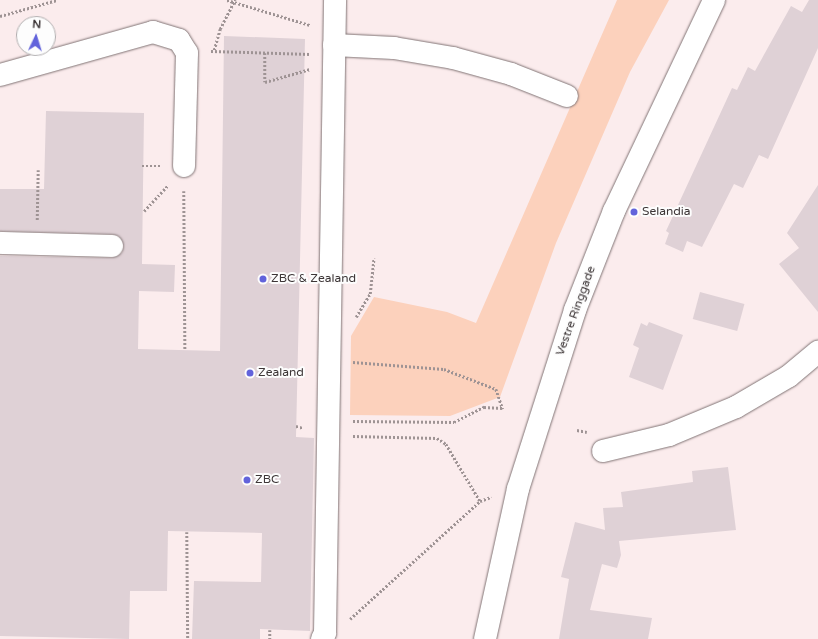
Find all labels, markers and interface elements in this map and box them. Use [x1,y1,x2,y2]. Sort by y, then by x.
north arrow [16,16,56,56]
text: N [32,18,42,31]
place label: Selandia [642,205,691,219]
marker: Selandia [629,207,639,217]
street label: Vestre Ringgade [553,264,599,358]
place label: ZBC & Zealand [271,272,356,286]
marker: ZBC & Zealand [258,274,268,284]
place label: Zealand [258,366,304,380]
marker: Zealand [245,368,255,378]
place label: ZBC [255,473,279,487]
marker: ZBC [242,475,252,485]

